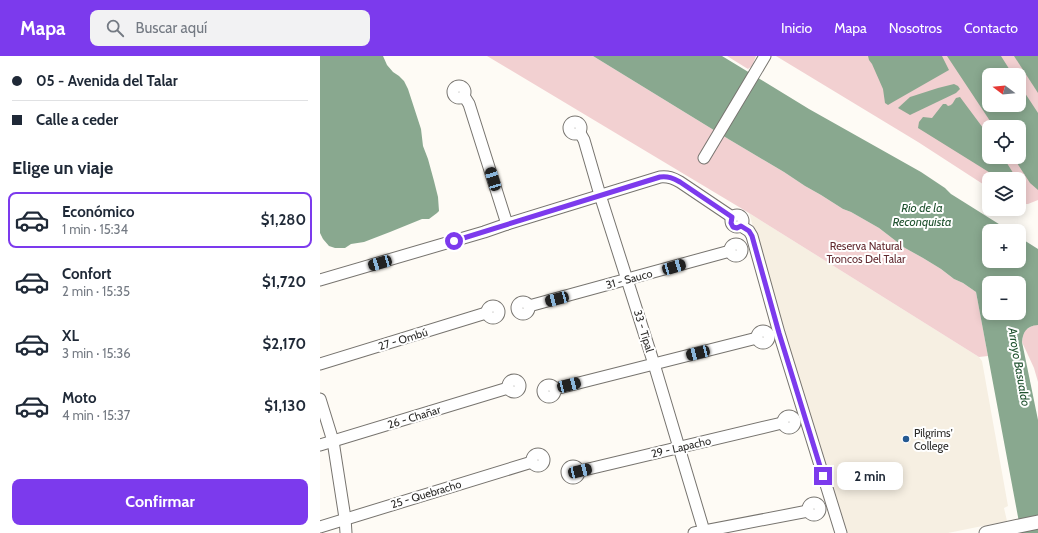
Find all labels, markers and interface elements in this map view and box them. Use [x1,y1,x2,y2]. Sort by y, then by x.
search box [90,10,370,46]
text: Mapa [20,17,66,40]
icon: search [104,17,126,39]
text: Buscar aquí [136,19,207,37]
text: Inicio [781,19,812,37]
text: Mapa [834,19,867,37]
text: Nosotros [889,19,942,37]
text: Contacto [964,19,1018,37]
north arrow [982,68,1026,112]
map controls [982,68,1026,320]
text: 05 - Avenida del Talar [36,72,178,90]
text: Calle a ceder [36,111,118,129]
button: locate [982,120,1026,164]
text: Elige un viaje [12,157,113,179]
car [484,166,502,192]
button: layers [982,172,1026,216]
water label: Río de la Reconquista [893,200,951,229]
icon: car [14,202,50,238]
text: Económico [62,203,134,221]
text: $1,280 [261,211,306,229]
text: 1 min · 15:34 [62,221,128,237]
button: + [982,224,1026,268]
route start [445,232,463,250]
park label: Reserva Natural Troncos Del Talar [827,239,906,266]
car [367,254,393,272]
car [661,258,687,276]
icon: car [14,264,50,300]
text: Confort [62,265,111,283]
street label: 31 - Sauco [604,266,654,292]
text: $1,720 [262,273,306,291]
button: − [982,276,1026,320]
text: 2 min · 15:35 [62,283,130,299]
car [544,290,570,308]
street label: 33 - Tipal [631,308,657,354]
street label: 27 - Ombú [377,325,430,353]
water label: Arroyo Basualdo [1005,325,1034,407]
icon: car [14,326,50,362]
text: XL [62,327,79,345]
text: $2,170 [263,335,306,353]
car [685,344,711,362]
text: 3 min · 15:36 [62,345,131,361]
car [556,376,582,394]
icon: car [14,388,50,424]
text: Moto [62,389,96,407]
text: $1,130 [264,397,306,415]
street label: 26 - Chañar [386,402,443,432]
text: 4 min · 15:37 [62,407,130,423]
place label: Pilgrims' College [914,426,953,453]
street label: 29 - Lapacho [650,433,712,461]
marker: Pilgrims' College [901,434,911,444]
car [567,462,593,480]
callout: 2 min [837,462,903,490]
route end [814,467,832,485]
text: 2 min [854,468,886,484]
street label: 25 - Quebracho [389,477,463,511]
button: Confirmar [12,479,308,525]

